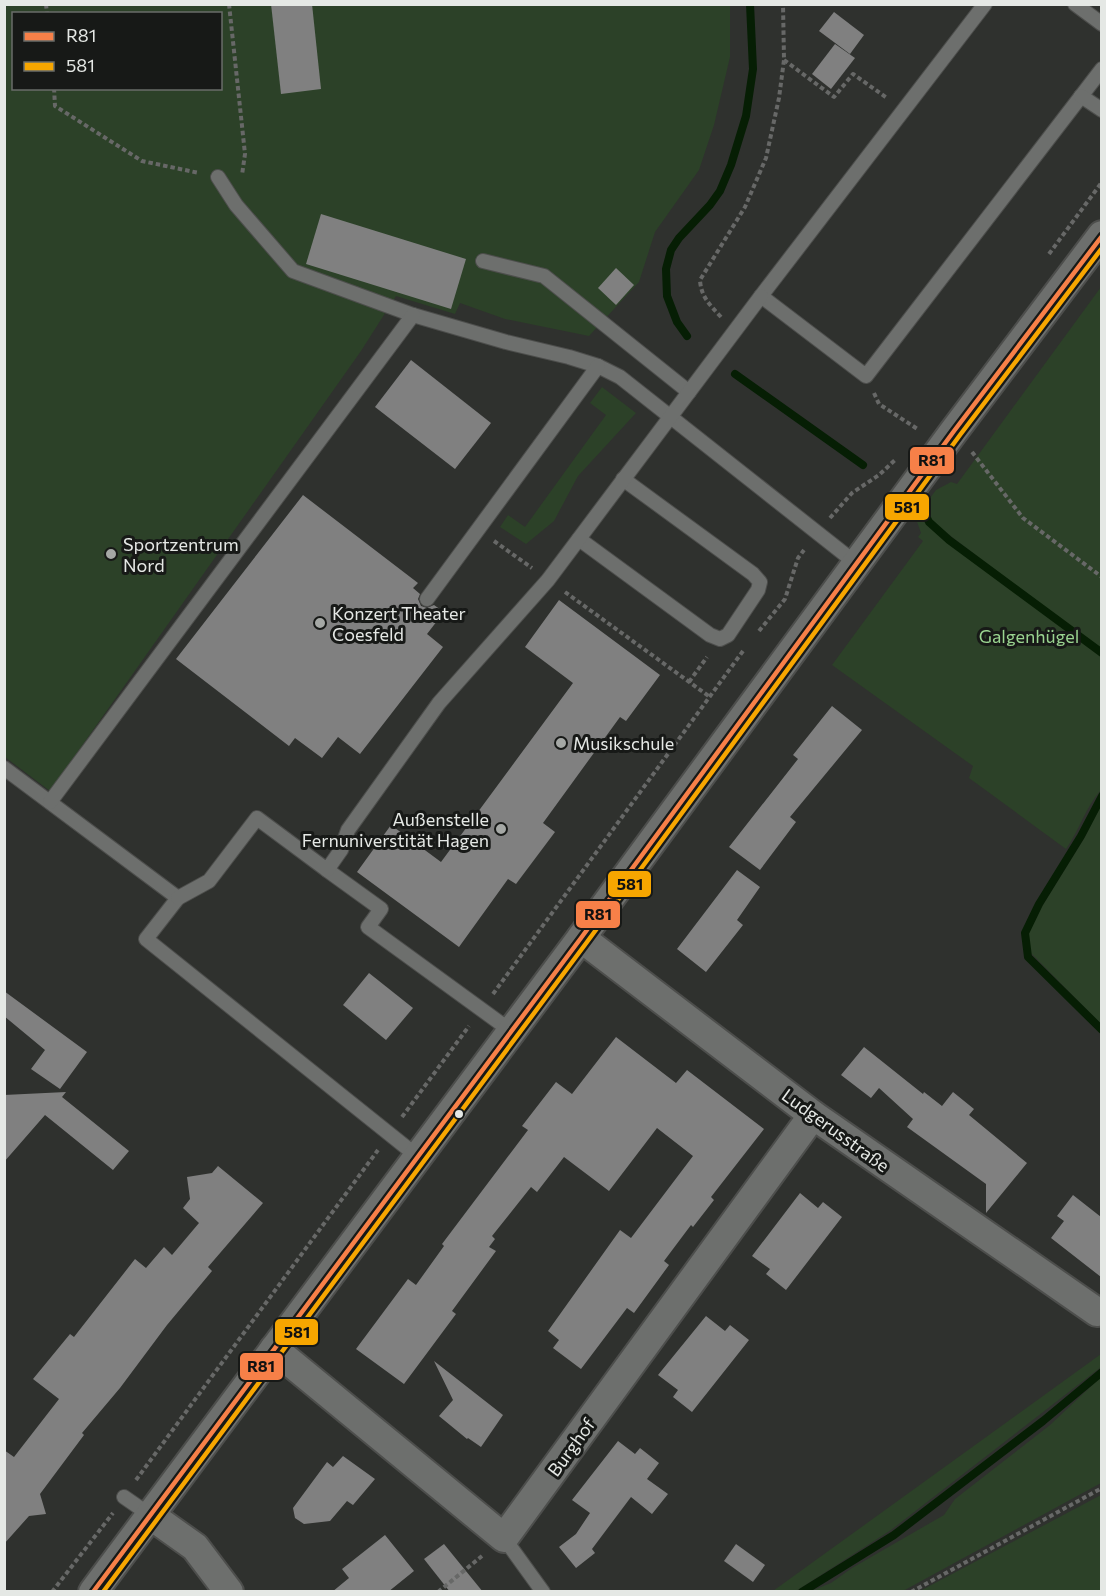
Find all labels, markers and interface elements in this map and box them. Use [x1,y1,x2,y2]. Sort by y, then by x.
legend [12,12,222,90]
text: R81 [66,24,96,46]
text: 581 [66,54,95,76]
line badge: R81 [909,446,955,475]
text: R81 [918,450,946,469]
line badge: 581 [884,493,930,521]
text: 581 [894,497,920,516]
place label: Sportzentrum Nord [123,533,239,576]
marker: Sportzentrum Nord [104,547,118,561]
place label: Konzert Theater Coesfeld [332,602,466,645]
marker: Konzert Theater Coesfeld [313,616,327,630]
park label: Galgenhügel [979,625,1079,647]
place label: Musikschule [573,732,674,754]
marker: Musikschule [554,736,568,750]
place label: Außenstelle Fernuniverstität Hagen [302,808,489,851]
marker: Außenstelle Fernuniverstität Hagen [494,822,508,836]
line badge: 581 [607,870,652,898]
text: 581 [617,874,643,893]
line badge: R81 [575,900,621,929]
text: R81 [584,904,612,923]
street label: Ludgerusstraße [778,1084,894,1176]
unlabelled marker [453,1108,465,1120]
line badge: 581 [274,1318,319,1346]
text: 581 [284,1322,310,1341]
line badge: R81 [239,1352,284,1381]
text: R81 [247,1356,275,1375]
street label: Burghof [543,1413,600,1480]

